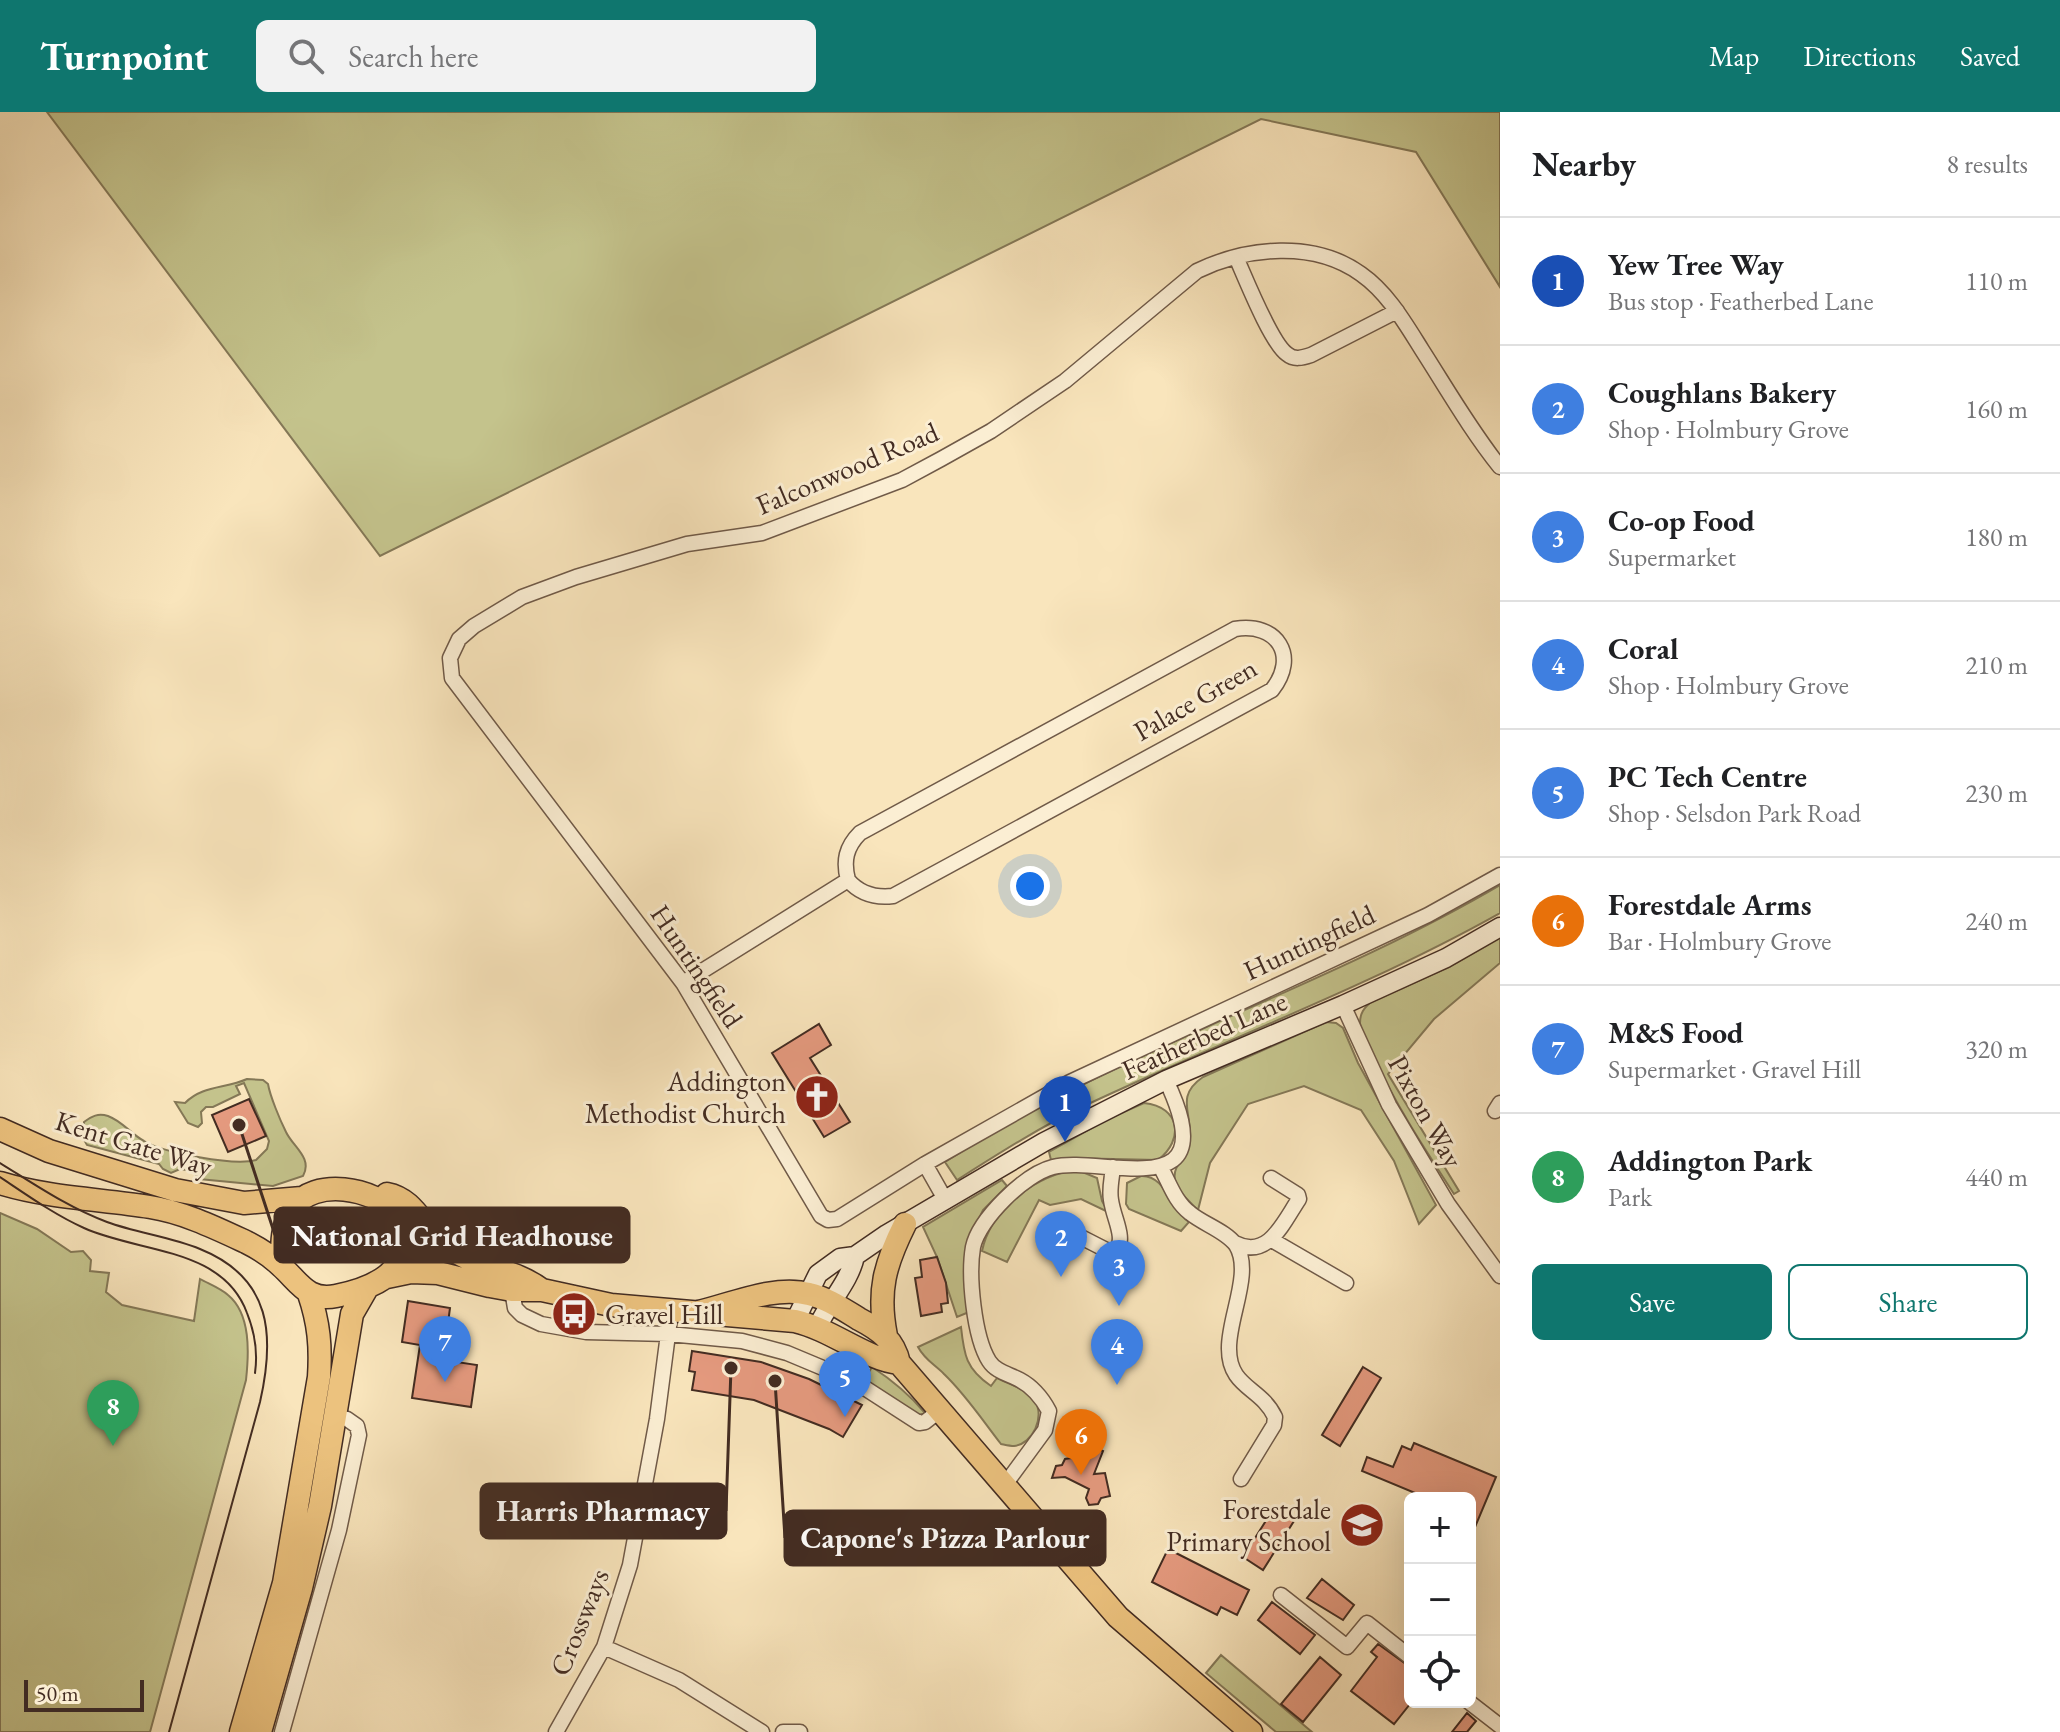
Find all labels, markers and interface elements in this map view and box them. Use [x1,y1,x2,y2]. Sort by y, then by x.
search box [256,20,816,92]
text: Turnpoint [40,32,208,81]
icon: search [284,34,328,78]
text: Search here [348,37,479,76]
text: Map [1709,38,1759,74]
text: Directions [1803,38,1916,74]
text: Saved [1960,38,2020,74]
text: Nearby [1532,142,1636,186]
text: 8 results [1947,147,2028,181]
text: Yew Tree Way [1608,245,1784,284]
text: 1 [1551,264,1565,298]
text: 110 m [1965,264,2028,298]
text: Bus stop · Featherbed Lane [1608,284,1874,318]
text: Coughlans Bakery [1608,373,1836,412]
text: 2 [1551,392,1565,426]
text: 160 m [1965,392,2028,426]
text: Shop · Holmbury Grove [1608,412,1849,446]
street label: Falconwood Road [750,413,944,523]
text: Co-op Food [1608,501,1755,540]
text: 3 [1551,520,1565,554]
text: 180 m [1965,520,2028,554]
text: Supermarket [1608,540,1736,574]
text: Coral [1608,629,1678,668]
text: 4 [1551,648,1565,682]
text: 210 m [1965,648,2028,682]
street label: Palace Green [1127,649,1263,749]
text: Shop · Holmbury Grove [1608,668,1849,702]
text: PC Tech Centre [1608,757,1807,796]
text: 5 [1551,776,1565,810]
text: 230 m [1965,776,2028,810]
text: Shop · Selsdon Park Road [1608,796,1861,830]
your location [1010,866,1050,906]
text: Forestdale Arms [1608,885,1812,924]
street label: Huntingfield [1237,896,1381,988]
street label: Huntingfield [643,897,752,1035]
text: 6 [1551,904,1565,938]
text: 240 m [1965,904,2028,938]
text: Bar · Holmbury Grove [1608,924,1831,958]
street label: Featherbed Lane [1116,983,1292,1087]
text: M&S Food [1608,1013,1744,1052]
text: 7 [1551,1032,1565,1066]
text: 320 m [1965,1032,2028,1066]
street label: Pixton Way [1380,1048,1472,1174]
text: Supermarket · Gravel Hill [1608,1052,1861,1086]
place label: Addington Methodist Church [585,1063,786,1131]
church icon: Addington Methodist Church [793,1073,841,1121]
pin: 1 [1039,1076,1091,1142]
street label: Kent Gate Way [51,1102,217,1184]
text: Addington Park [1608,1141,1812,1180]
text: 8 [1551,1160,1565,1194]
text: 440 m [1965,1160,2028,1194]
text: Park [1608,1180,1652,1214]
callout: National Grid Headhouse [275,1208,629,1262]
pin: 2 [1035,1211,1087,1277]
text: National Grid Headhouse [291,1216,613,1255]
pin: 3 [1093,1240,1145,1306]
button: Save [1532,1264,1772,1340]
button: Share [1788,1264,2028,1340]
bus stop icon: Gravel Hill [550,1290,598,1338]
place label: Gravel Hill [605,1296,723,1332]
pin: 7 [419,1316,471,1382]
pin: 4 [1091,1319,1143,1385]
pin: 5 [819,1351,871,1417]
pin: 8 [87,1380,139,1446]
pin: 6 [1055,1409,1107,1475]
callout: Harris Pharmacy [481,1484,726,1538]
text: Harris Pharmacy [496,1491,710,1530]
place label: Forestdale Primary School [1166,1491,1331,1559]
map controls [1404,1492,1476,1708]
button: + [1404,1492,1476,1564]
school or university icon: Forestdale Primary School [1338,1501,1386,1549]
callout: Capone's Pizza Parlour [785,1511,1105,1565]
text: Capone's Pizza Parlour [801,1518,1090,1557]
street label: Crossways [541,1563,617,1681]
button: − [1404,1564,1476,1636]
button: locate [1404,1636,1476,1708]
scale bar [24,1676,144,1712]
text: 50 m [36,1679,79,1708]

